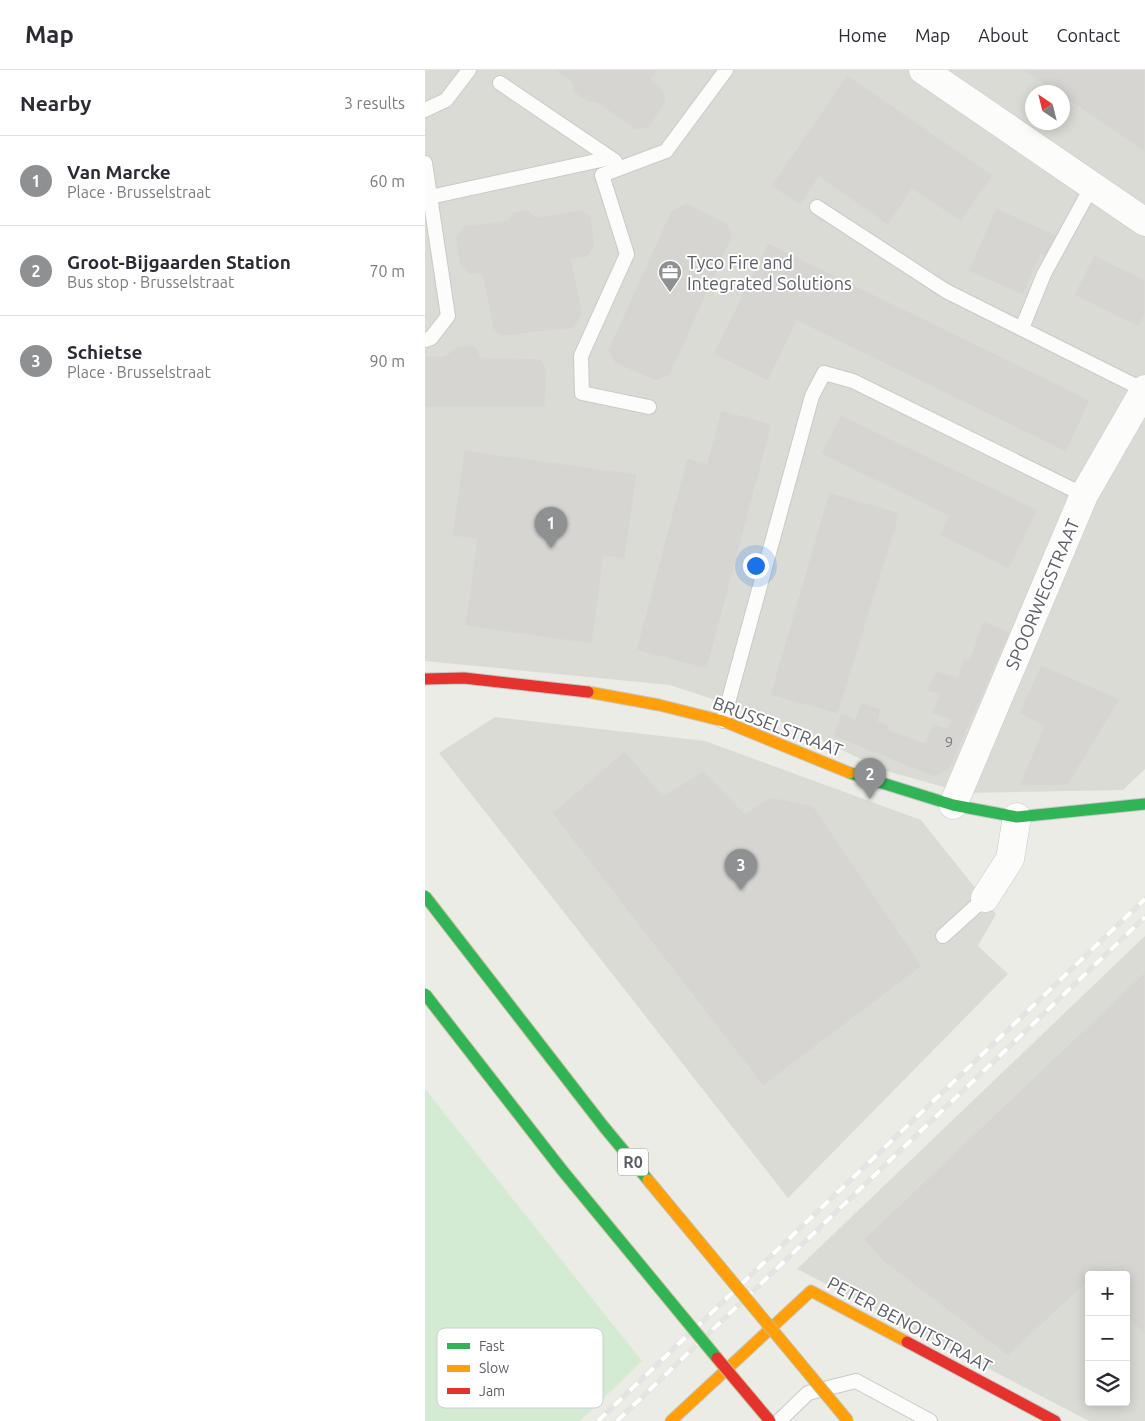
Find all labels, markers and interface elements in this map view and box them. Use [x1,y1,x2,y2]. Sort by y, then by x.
text: Map [25,21,74,48]
text: Home [838,25,887,45]
text: Map [915,25,950,45]
text: About [978,25,1028,45]
text: Contact [1056,25,1120,45]
north arrow [1025,85,1070,130]
text: Nearby [20,91,91,115]
text: 3 results [344,94,405,112]
text: Van Marcke [67,161,171,183]
text: 1 [31,172,41,190]
text: 60 m [369,172,405,190]
text: Place · Brusselstraat [67,183,211,201]
text: Groot-Bijgaarden Station [67,251,291,273]
place label: Tyco Fire and Integrated Solutions [687,252,852,293]
office icon: Tyco Fire and Integrated Solutions [657,259,683,293]
text: 2 [31,262,41,280]
text: 70 m [369,262,405,280]
text: Bus stop · Brusselstraat [67,273,234,291]
text: Schietse [67,341,143,363]
text: 3 [31,352,41,370]
text: 90 m [369,352,405,370]
text: Place · Brusselstraat [67,363,211,381]
pin: 1 [535,507,567,548]
street label: SPOORWEGSTRAAT [1001,516,1083,672]
your location [743,553,769,579]
street label: BRUSSELSTRAAT [710,692,846,760]
house number: 9 [945,733,953,750]
pin: 2 [854,758,886,799]
pin: 3 [725,849,757,890]
road number: R0 [618,1148,648,1176]
map controls [1085,1271,1130,1406]
button: + [1085,1271,1130,1316]
street label: PETER BENOITSTRAAT [824,1272,996,1376]
button: − [1085,1316,1130,1361]
legend [437,1328,603,1408]
text: Fast [479,1338,505,1354]
text: Slow [479,1360,509,1376]
button: layers [1085,1361,1130,1406]
text: Jam [479,1383,505,1399]

